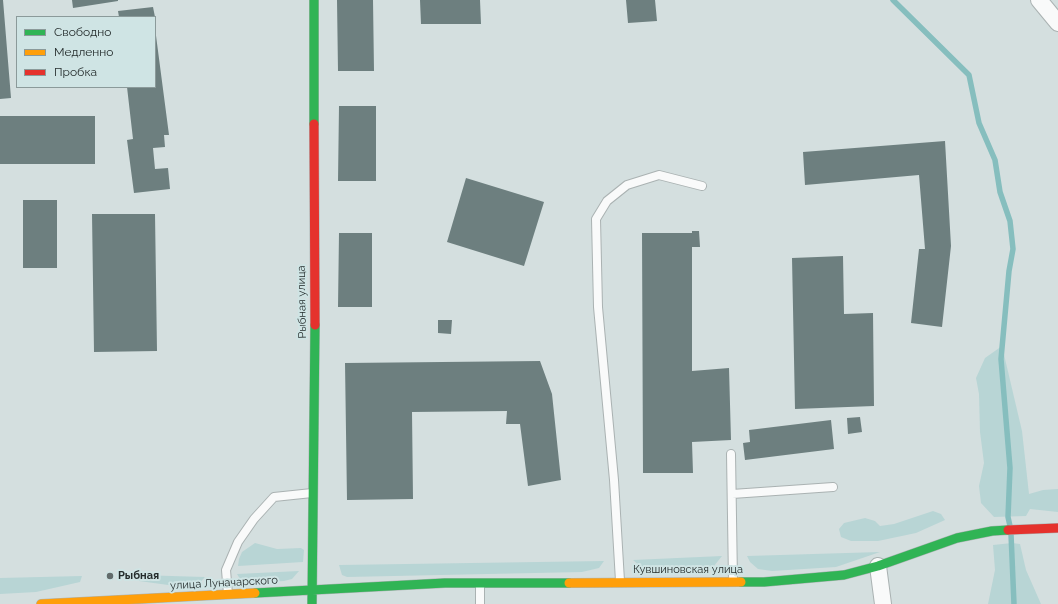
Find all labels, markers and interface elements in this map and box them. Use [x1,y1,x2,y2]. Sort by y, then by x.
legend [16,16,156,88]
text: Свободно [54,25,111,39]
text: Медленно [54,45,113,59]
text: Пробка [54,65,97,79]
street label: Рыбная улица [295,265,309,339]
street label: Кувшиновская улица [633,563,743,577]
place label: Рыбная [118,569,159,583]
marker: Рыбная [105,571,115,581]
street label: улица Луначарского [170,574,278,592]

